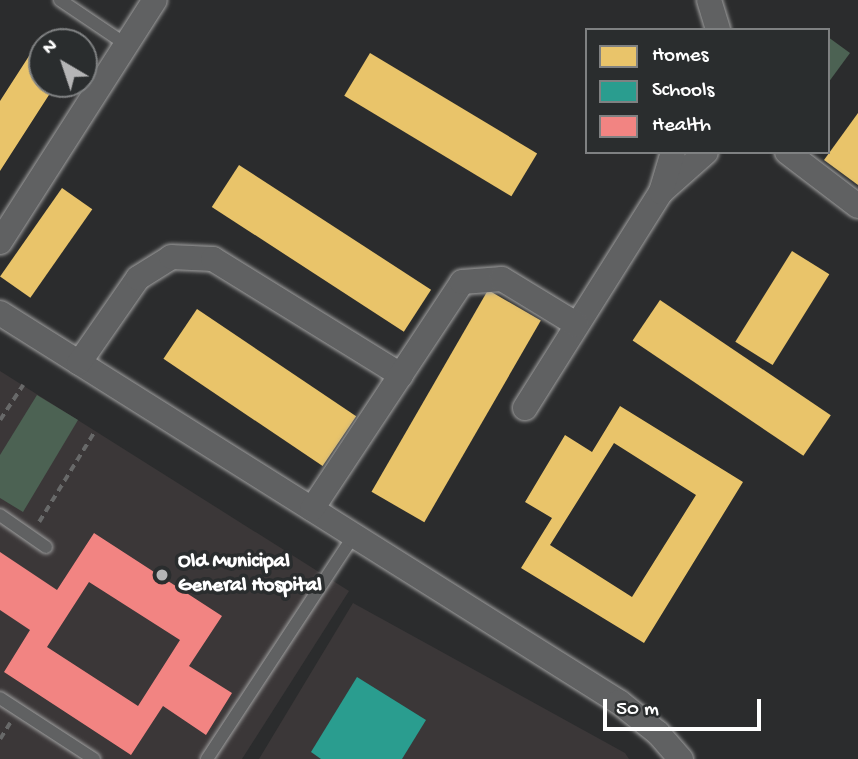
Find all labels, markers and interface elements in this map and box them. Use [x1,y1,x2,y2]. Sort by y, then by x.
north arrow [28,28,98,98]
legend [585,28,830,154]
text: N [39,35,63,61]
text: Homes [652,44,708,69]
text: Schools [652,79,714,104]
text: Health [652,114,711,139]
place label: Old Municipal General Hospital [178,550,322,600]
marker: Old Municipal General Hospital [152,565,172,585]
scale bar [606,686,764,730]
text: 50 m [616,698,659,723]

